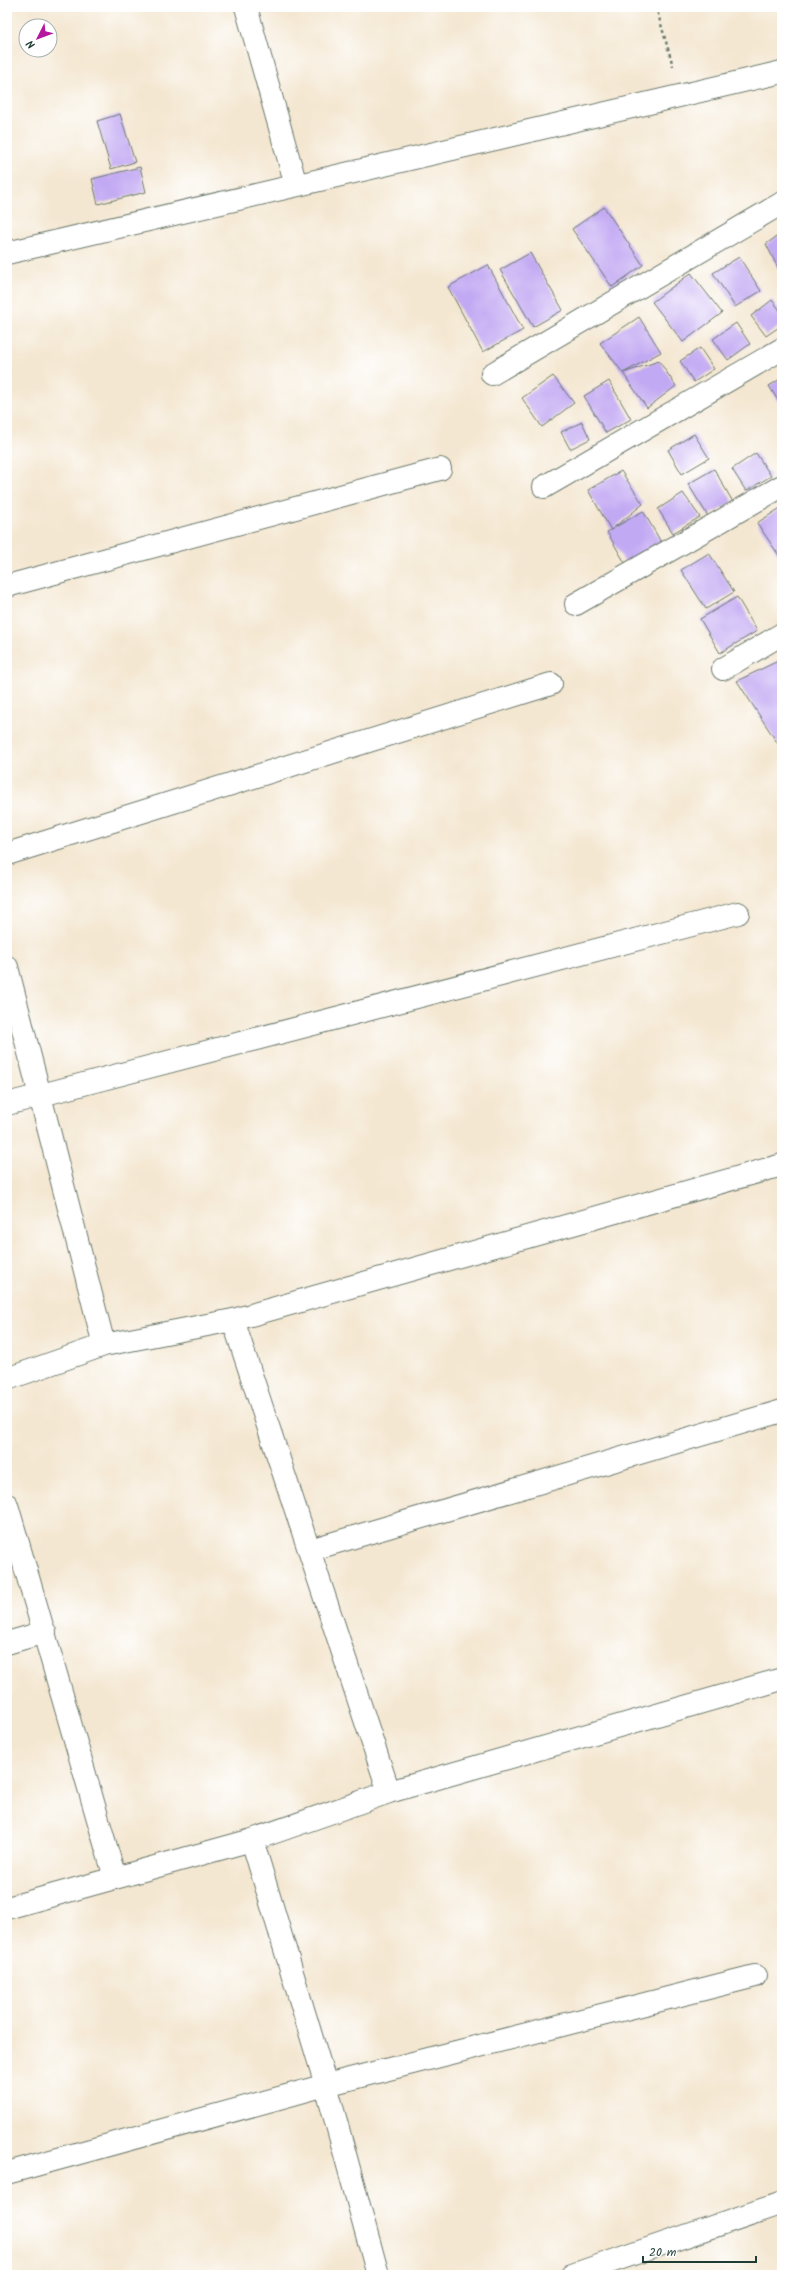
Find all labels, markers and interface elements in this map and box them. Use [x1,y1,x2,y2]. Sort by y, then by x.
north arrow [18,18,58,58]
text: N [22,35,40,53]
scale bar [643,2238,756,2264]
text: 20 m [649,2243,677,2262]

